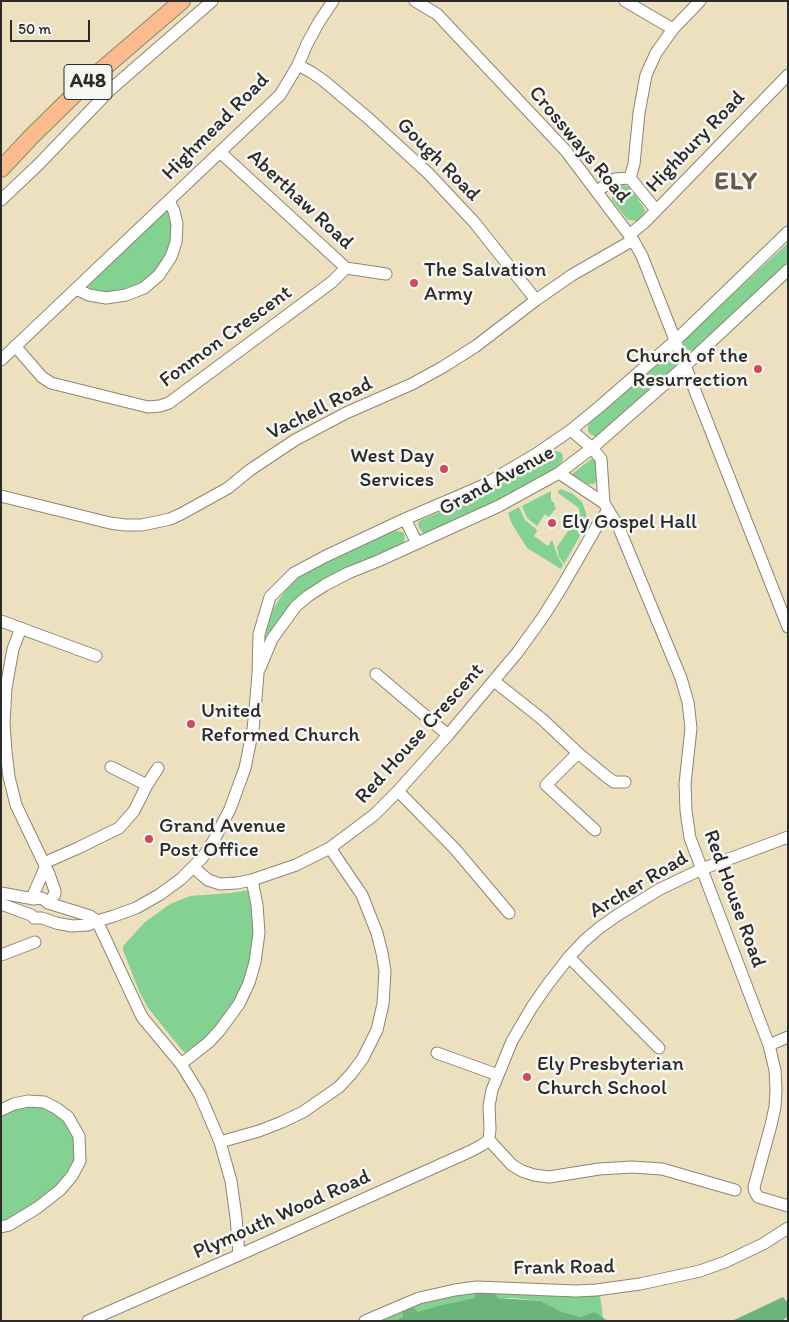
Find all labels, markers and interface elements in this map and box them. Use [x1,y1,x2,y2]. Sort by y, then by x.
scale bar [12,10,92,42]
text: 50 m [18,20,51,38]
road number: A48 [64,64,112,100]
street label: Highmead Road [157,68,275,186]
street label: Crossways Road [523,81,635,209]
street label: Highbury Road [641,86,751,198]
street label: Gough Road [391,113,485,207]
street label: Aberthaw Road [242,144,358,256]
district label: ELY [713,166,759,198]
place label: The Salvation Army [424,258,546,308]
marker: The Salvation Army [408,277,420,289]
street label: Fonmon Crescent [155,281,297,393]
place label: Church of the Resurrection [626,344,748,394]
marker: Church of the Resurrection [752,363,764,375]
street label: Vachell Road [263,372,377,446]
street label: Grand Avenue [435,440,559,522]
place label: West Day Services [350,444,434,494]
marker: West Day Services [438,463,450,475]
place label: Ely Gospel Hall [562,510,697,536]
marker: Ely Gospel Hall [546,517,558,529]
street label: Red House Crescent [350,659,490,809]
place label: United Reformed Church [201,699,360,749]
marker: United Reformed Church [185,718,197,730]
place label: Grand Avenue Post Office [159,814,286,864]
street label: Red House Road [697,827,771,971]
marker: Grand Avenue Post Office [143,833,155,845]
street label: Archer Road [585,846,693,924]
place label: Ely Presbyterian Church School [537,1052,684,1102]
marker: Ely Presbyterian Church School [521,1071,533,1083]
street label: Plymouth Wood Road [190,1165,374,1265]
street label: Frank Road [513,1255,615,1281]

